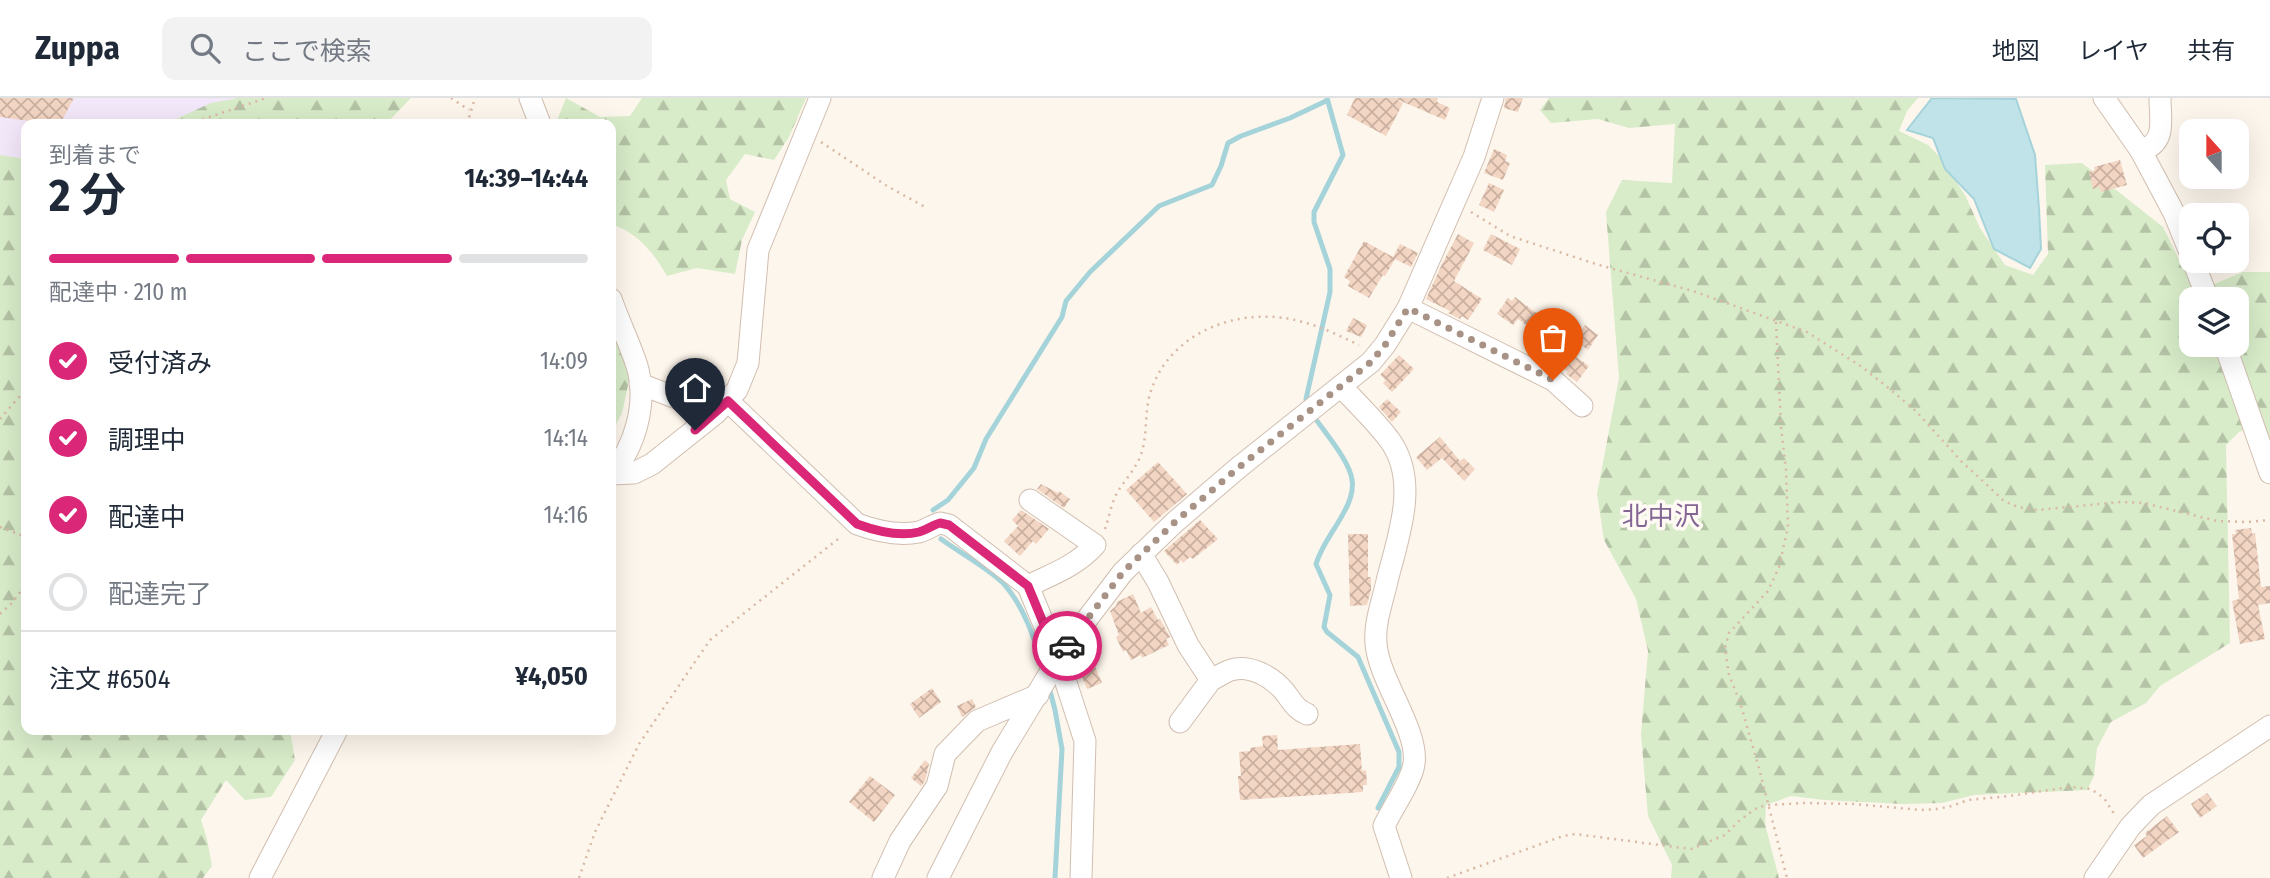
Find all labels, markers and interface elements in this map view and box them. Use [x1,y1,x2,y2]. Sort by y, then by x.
search box [162,17,652,80]
text: Zuppa [35,28,120,68]
icon: search [186,29,224,67]
text: ここで検索 [242,36,372,67]
text: 地図 [1992,37,2040,65]
text: レイヤ [2078,37,2149,65]
text: 共有 [2187,37,2235,65]
north arrow [2179,119,2249,189]
map controls [2179,119,2249,357]
text: 到着まで [49,141,141,169]
text: 14:39–14:44 [464,163,588,194]
text: 2 分 [49,168,126,223]
button: locate [2179,203,2249,273]
text: 配達中 · 210 m [49,278,187,306]
button: layers [2179,287,2249,357]
pin [1523,308,1583,380]
icon: bag [1534,319,1572,357]
icon: check [49,342,87,380]
text: 14:09 [540,347,588,375]
text: 受付済み [108,348,212,379]
pin [665,358,725,430]
icon: home [676,369,714,407]
icon: check [49,419,87,457]
text: 14:14 [544,424,588,452]
text: 調理中 [108,425,186,456]
icon: check [49,496,87,534]
text: 14:16 [544,501,588,529]
district label: 北中沢 [1622,501,1700,532]
text: 配達中 [108,502,186,533]
text: 配達完了 [108,579,212,610]
courier [1032,611,1102,681]
icon: car [1048,627,1086,665]
text: ¥4,050 [515,661,588,692]
text: 注文 #6504 [49,664,170,695]

